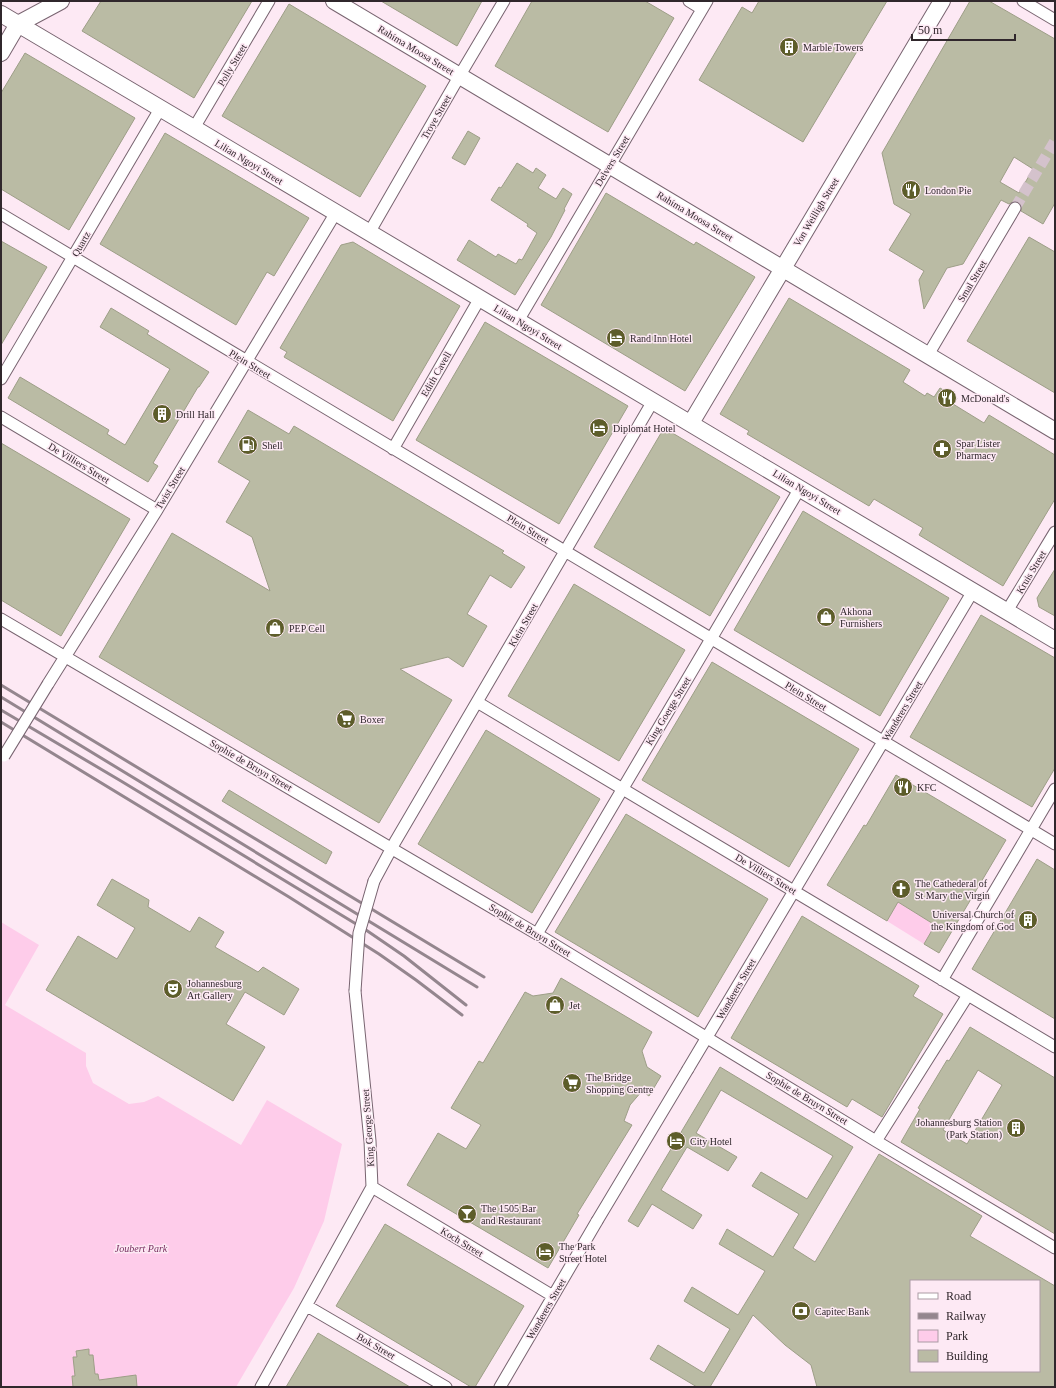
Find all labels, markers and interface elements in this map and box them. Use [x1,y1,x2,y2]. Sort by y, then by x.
scale bar [912,16,1015,42]
street label: Rahima Moosa Street [376,23,456,77]
text: 50 m [918,23,943,37]
building icon: Marble Towers [778,36,800,58]
street label: Polly Street [215,42,249,88]
place label: Marble Towers [803,42,864,53]
street label: Troye Street [419,93,453,141]
street label: Delvers Street [593,134,631,188]
street label: Lilian Ngoyi Street [213,137,285,187]
street label: Von Weilligh Street [791,175,841,248]
restaurant icon: London Pie [900,179,922,201]
place label: London Pie [925,185,972,196]
street label: Rahima Moosa Street [655,189,735,243]
street label: Quartz [69,229,93,259]
street label: Smal Street [955,258,989,304]
street label: Lilian Ngoyi Street [492,302,564,352]
hotel icon: Rand Inn Hotel [605,327,627,349]
place label: Rand Inn Hotel [630,333,692,344]
street label: Plein Street [227,347,273,381]
street label: Edith Cavell [419,349,453,399]
restaurant icon: McDonald's [936,387,958,409]
place label: McDonald's [961,393,1010,404]
building icon: Drill Hall [151,403,173,425]
place label: Drill Hall [176,409,215,420]
hotel icon: Diplomat Hotel [588,417,610,439]
place label: Diplomat Hotel [613,423,676,434]
fuel station icon: Shell [237,434,259,456]
pharmacy icon: Spar Lister Pharmacy [931,438,953,460]
place label: Spar Lister Pharmacy [956,438,1001,461]
street label: De Villiers Street [47,440,112,486]
place label: Shell [262,440,283,451]
street label: Twist Street [153,464,187,511]
street label: Lilian Ngoyi Street [771,467,843,517]
street label: Plein Street [505,512,551,546]
street label: Kruis Street [1014,548,1048,595]
street label: Klein Street [506,601,540,649]
shop icon: Akhona Furnishers [815,606,837,628]
place label: Akhona Furnishers [840,606,882,629]
shop icon: PEP Cell [264,617,286,639]
place label: PEP Cell [289,623,325,634]
street label: King Goerge Street [643,675,693,747]
street label: Plein Street [783,679,829,713]
street label: Wanderers Street [880,679,924,743]
supermarket icon: Boxer [335,708,357,730]
place label: Boxer [360,714,385,725]
street label: Sophie de Bruyn Street [208,737,294,793]
restaurant icon: KFC [892,776,914,798]
place label: KFC [917,782,937,793]
street label: De Villiers Street [734,851,799,897]
church icon: The Cathederal of St Mary the Virgin [890,878,912,900]
place label: The Cathederal of St Mary the Virgin [915,878,990,901]
street label: Sophie de Bruyn Street [487,901,573,959]
place label: Universal Church of the Kingdom of God [931,909,1015,932]
building icon: Universal Church of the Kingdom of God [1017,909,1039,931]
street label: Wanderers Street [714,956,758,1021]
theatre icon: Johannesburg Art Gallery [162,978,184,1000]
place label: Johannesburg Art Gallery [187,978,242,1001]
shop icon: Jet [544,994,566,1016]
place label: Jet [569,1000,580,1011]
street label: Sophie de Bruyn Street [764,1069,850,1127]
supermarket icon: The Bridge Shopping Centre [561,1072,583,1094]
place label: The Bridge Shopping Centre [586,1072,654,1095]
street label: King George Street [360,1089,376,1167]
place label: Johannesburg Station (Park Station) [916,1117,1002,1141]
building icon: Johannesburg Station (Park Station) [1005,1117,1027,1139]
hotel icon: City Hotel [665,1130,687,1152]
place label: City Hotel [690,1136,732,1147]
bar icon: The 1505 Bar and Restaurant [456,1203,478,1225]
place label: The 1505 Bar and Restaurant [481,1203,541,1226]
street label: Koch Street [439,1225,485,1259]
hotel icon: The Park Street Hotel [534,1241,556,1263]
place label: The Park Street Hotel [559,1241,607,1264]
park label: Joubert Park [115,1243,168,1254]
street label: Wanderers Street [524,1276,568,1341]
legend [910,1280,1040,1372]
text: Road [946,1289,971,1303]
bank icon: Capitec Bank [790,1300,812,1322]
place label: Capitec Bank [815,1306,869,1317]
text: Railway [946,1309,986,1323]
text: Park [946,1329,968,1343]
street label: Bok Street [355,1331,397,1361]
text: Building [946,1349,988,1363]

